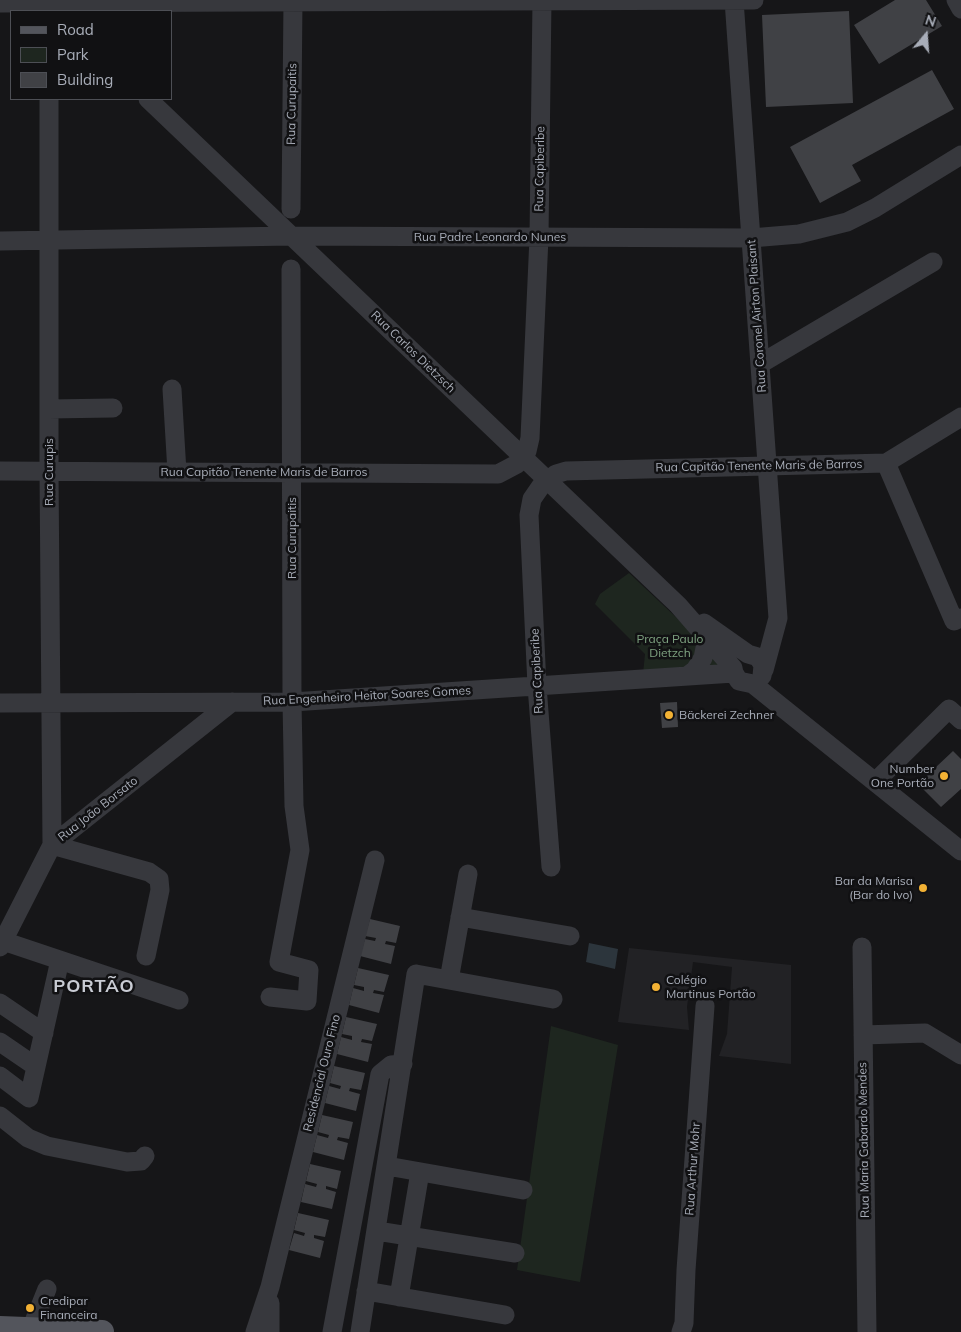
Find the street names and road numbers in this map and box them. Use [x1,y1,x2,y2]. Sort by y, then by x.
street label: Rua Curupaitis [284,63,300,145]
street label: Rua Capiberibe [532,126,548,212]
street label: Rua Padre Leonardo Nunes [414,230,566,244]
street label: Rua Coronel Airton Plaisant [744,239,770,393]
street label: Rua Carlos Dietzsch [368,308,458,396]
street label: Rua Curupis [42,438,56,506]
street label: Rua Capitão Tenente Maris de Barros [655,457,863,475]
street label: Rua Capitão Tenente Maris de Barros [161,465,367,479]
street label: Rua Curupaitis [285,497,299,579]
street label: Rua Capiberibe [528,628,546,714]
street label: Rua Engenheiro Heitor Soares Gomes [263,683,471,709]
street label: Rua João Borsato [55,773,141,845]
street label: Residencial Ouro Fino [300,1013,344,1133]
street label: Rua Maria Gabardo Mendes [855,1062,873,1218]
street label: Rua Arthur Mohr [683,1122,703,1216]

